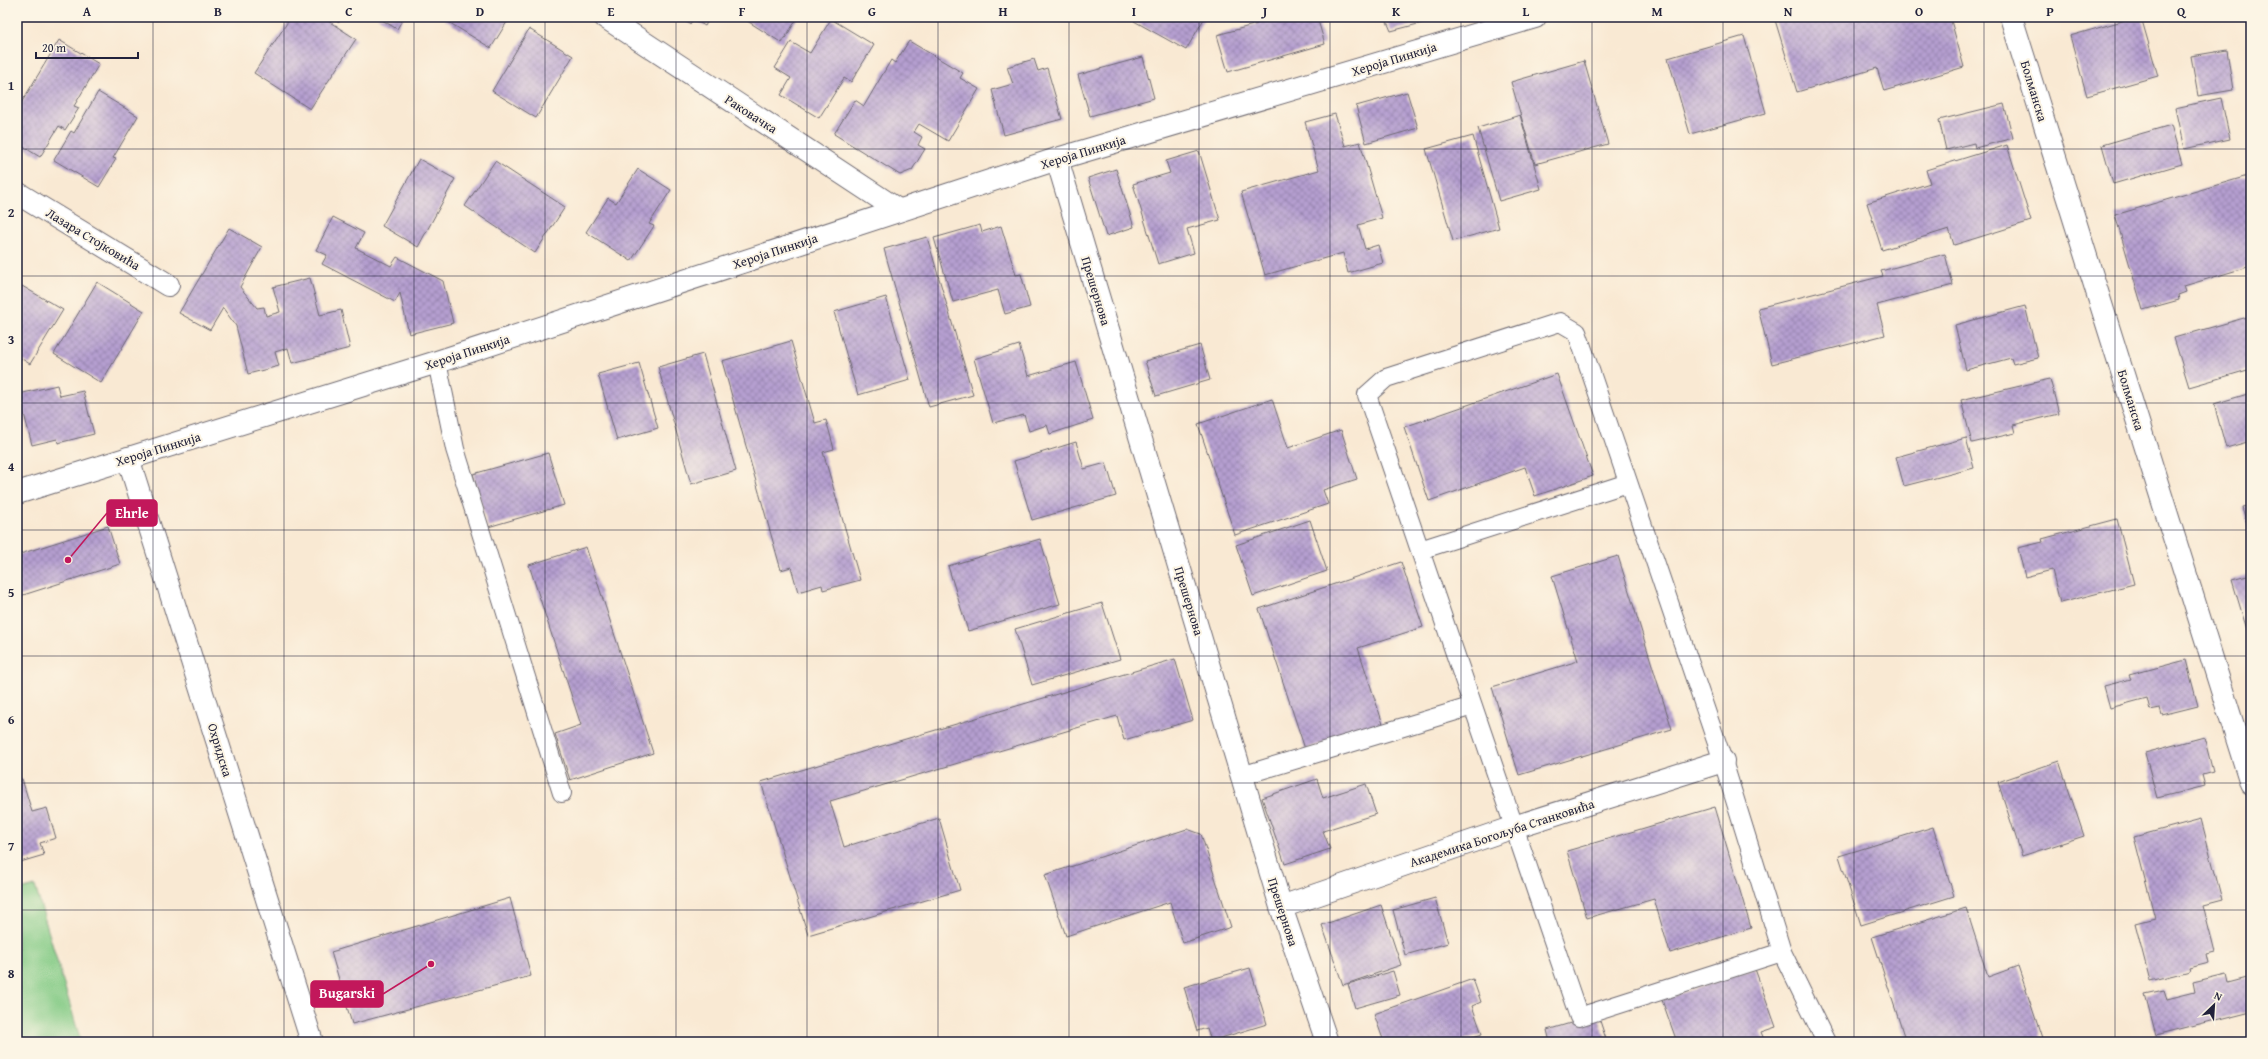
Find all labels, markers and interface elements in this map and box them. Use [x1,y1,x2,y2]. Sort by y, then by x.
text: A [83,2,92,21]
text: B [214,2,222,21]
text: C [345,2,353,21]
text: D [476,2,484,21]
text: E [608,2,615,21]
text: F [739,2,746,21]
text: G [868,2,876,21]
text: H [998,2,1008,21]
text: I [1132,2,1136,21]
text: J [1261,2,1268,21]
text: K [1392,2,1401,21]
text: L [1523,2,1530,21]
text: M [1651,2,1663,21]
text: N [1784,2,1793,21]
text: O [1915,2,1923,21]
text: P [2046,2,2054,21]
text: Q [2177,2,2187,21]
scale bar [36,34,138,60]
street label: Хероја Пинкија [1349,37,1440,81]
text: 20 m [42,39,66,56]
street label: Болманска [2016,58,2053,125]
text: 1 [8,76,14,95]
street label: Раковачка [721,90,782,138]
street label: Хероја Пинкија [1038,130,1129,174]
text: 2 [8,203,15,222]
street label: Лазара Стојковића [42,203,144,275]
street label: Хероја Пинкија [730,228,821,274]
street label: Прешернова [1077,254,1116,329]
street label: Хероја Пинкија [422,329,513,375]
text: 3 [8,330,14,349]
street label: Болманска [2113,367,2150,434]
street label: Хероја Пинкија [113,427,204,471]
text: 4 [8,457,15,476]
callout: Ehrle [107,500,157,526]
text: Ehrle [115,503,149,523]
street label: Прешернова [1170,564,1209,639]
text: 5 [8,583,15,602]
text: 6 [8,710,15,729]
street label: Охридска [203,721,237,780]
street label: Академика Богољуба Станковића [1407,794,1597,872]
text: 7 [8,837,15,856]
street label: Прешернова [1263,875,1303,950]
text: 8 [8,964,15,983]
callout: Bugarski [311,981,383,1007]
text: Bugarski [319,983,376,1003]
north arrow [2194,985,2234,1025]
text: N [2212,987,2226,1005]

